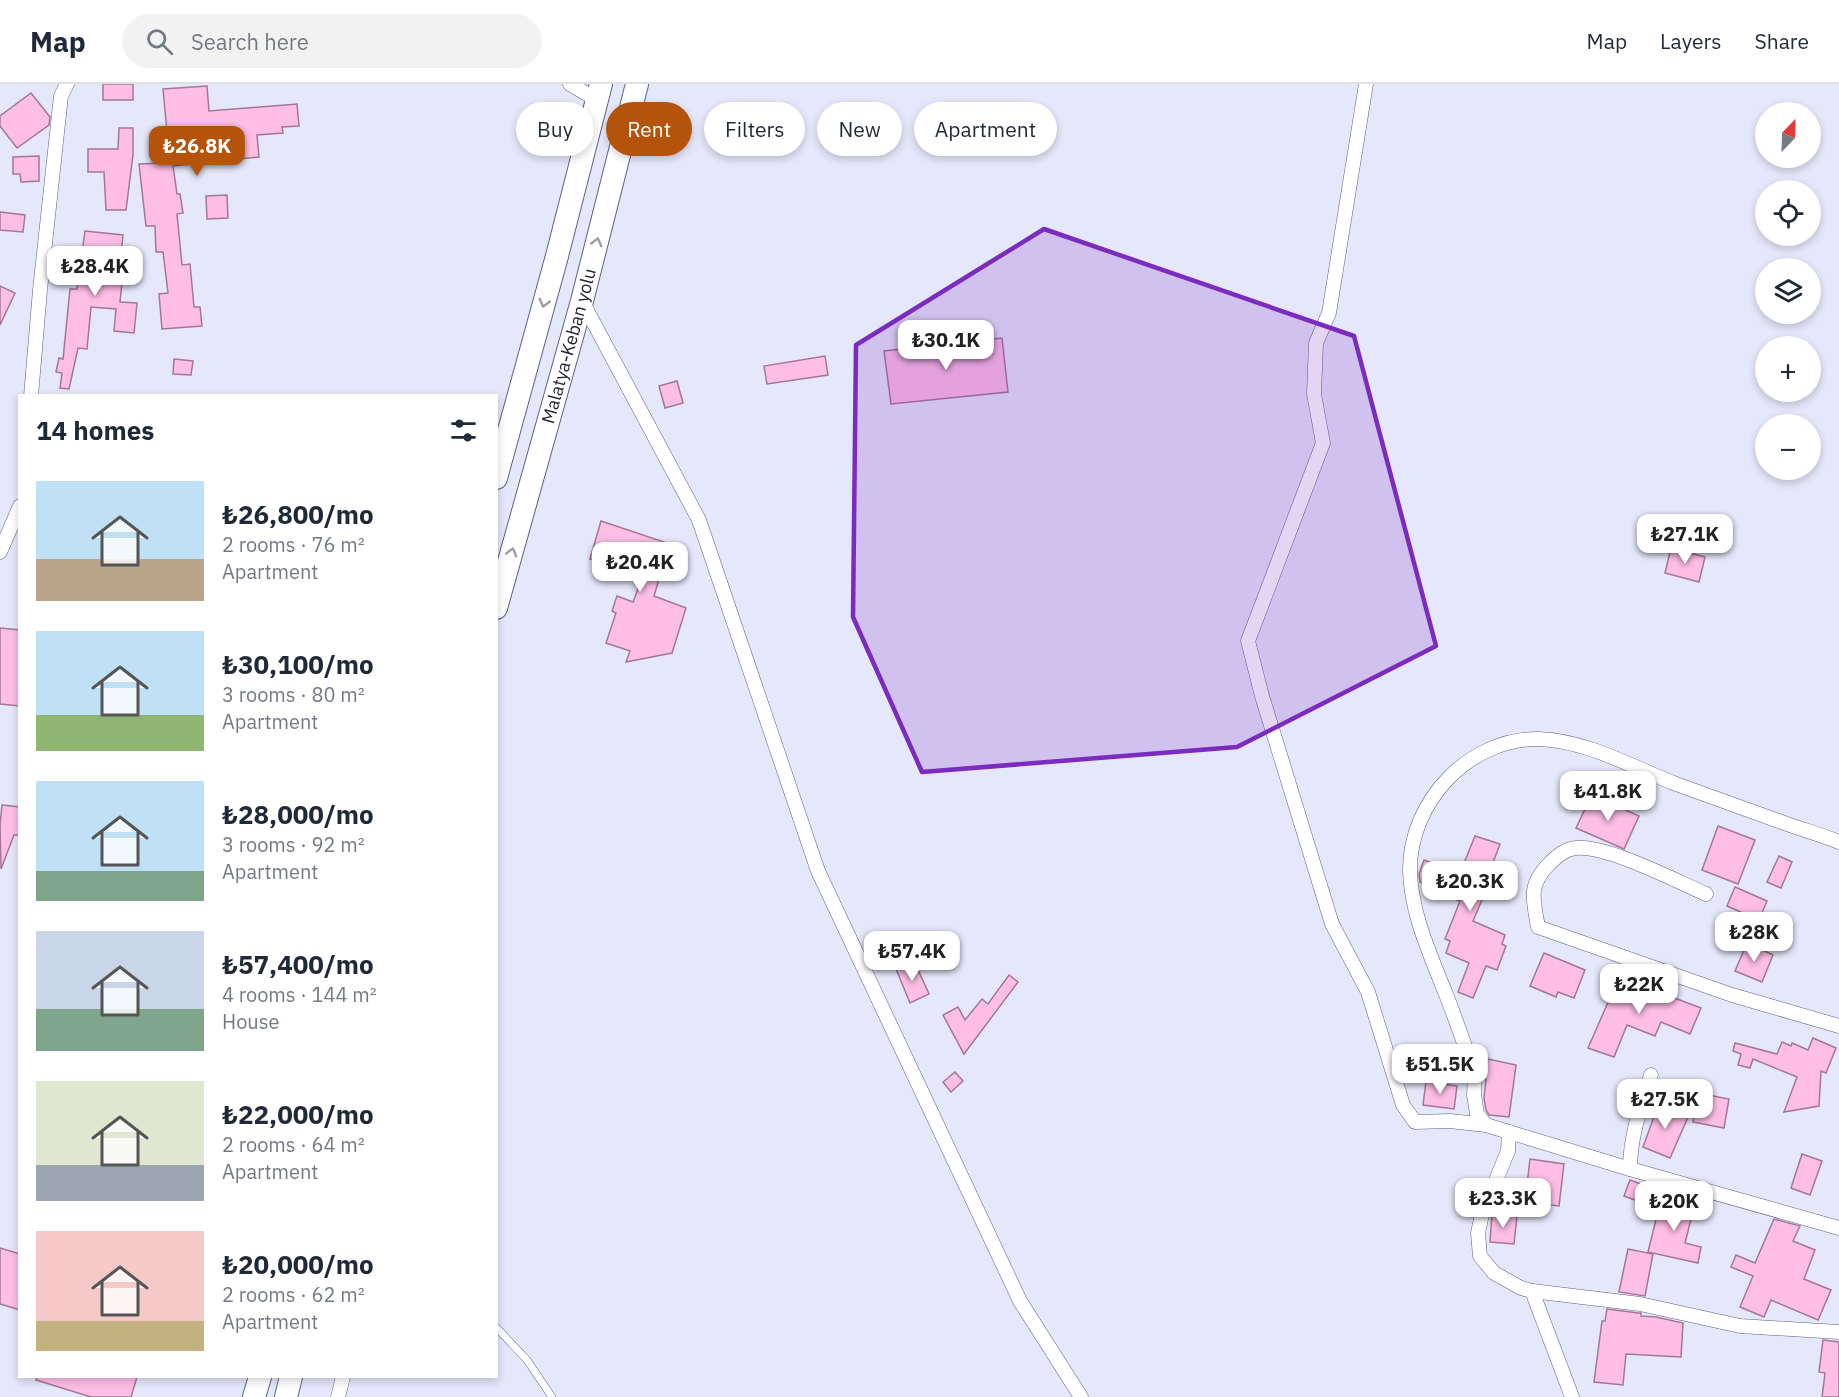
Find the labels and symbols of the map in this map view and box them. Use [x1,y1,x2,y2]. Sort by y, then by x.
north arrow [1755,102,1821,168]
pin: ₺26.8K [148,126,246,177]
one-way arrow [590,238,603,248]
pin: ₺28.4K [46,246,144,297]
street label: Malatya-Keban yolu [536,266,601,426]
one-way arrow [539,297,551,308]
pin: ₺30.1K [897,320,995,371]
pin: ₺27.1K [1636,514,1734,565]
pin: ₺20.4K [591,542,689,593]
one-way arrow [505,547,517,558]
pin: ₺41.8K [1559,771,1657,822]
pin: ₺20.3K [1421,861,1519,912]
pin: ₺28K [1718,912,1790,963]
pin: ₺57.4K [863,931,961,982]
pin: ₺22K [1603,964,1675,1015]
pin: ₺51.5K [1391,1044,1489,1095]
pin: ₺27.5K [1616,1079,1714,1130]
pin: ₺23.3K [1454,1178,1552,1229]
pin: ₺20K [1638,1181,1710,1232]

